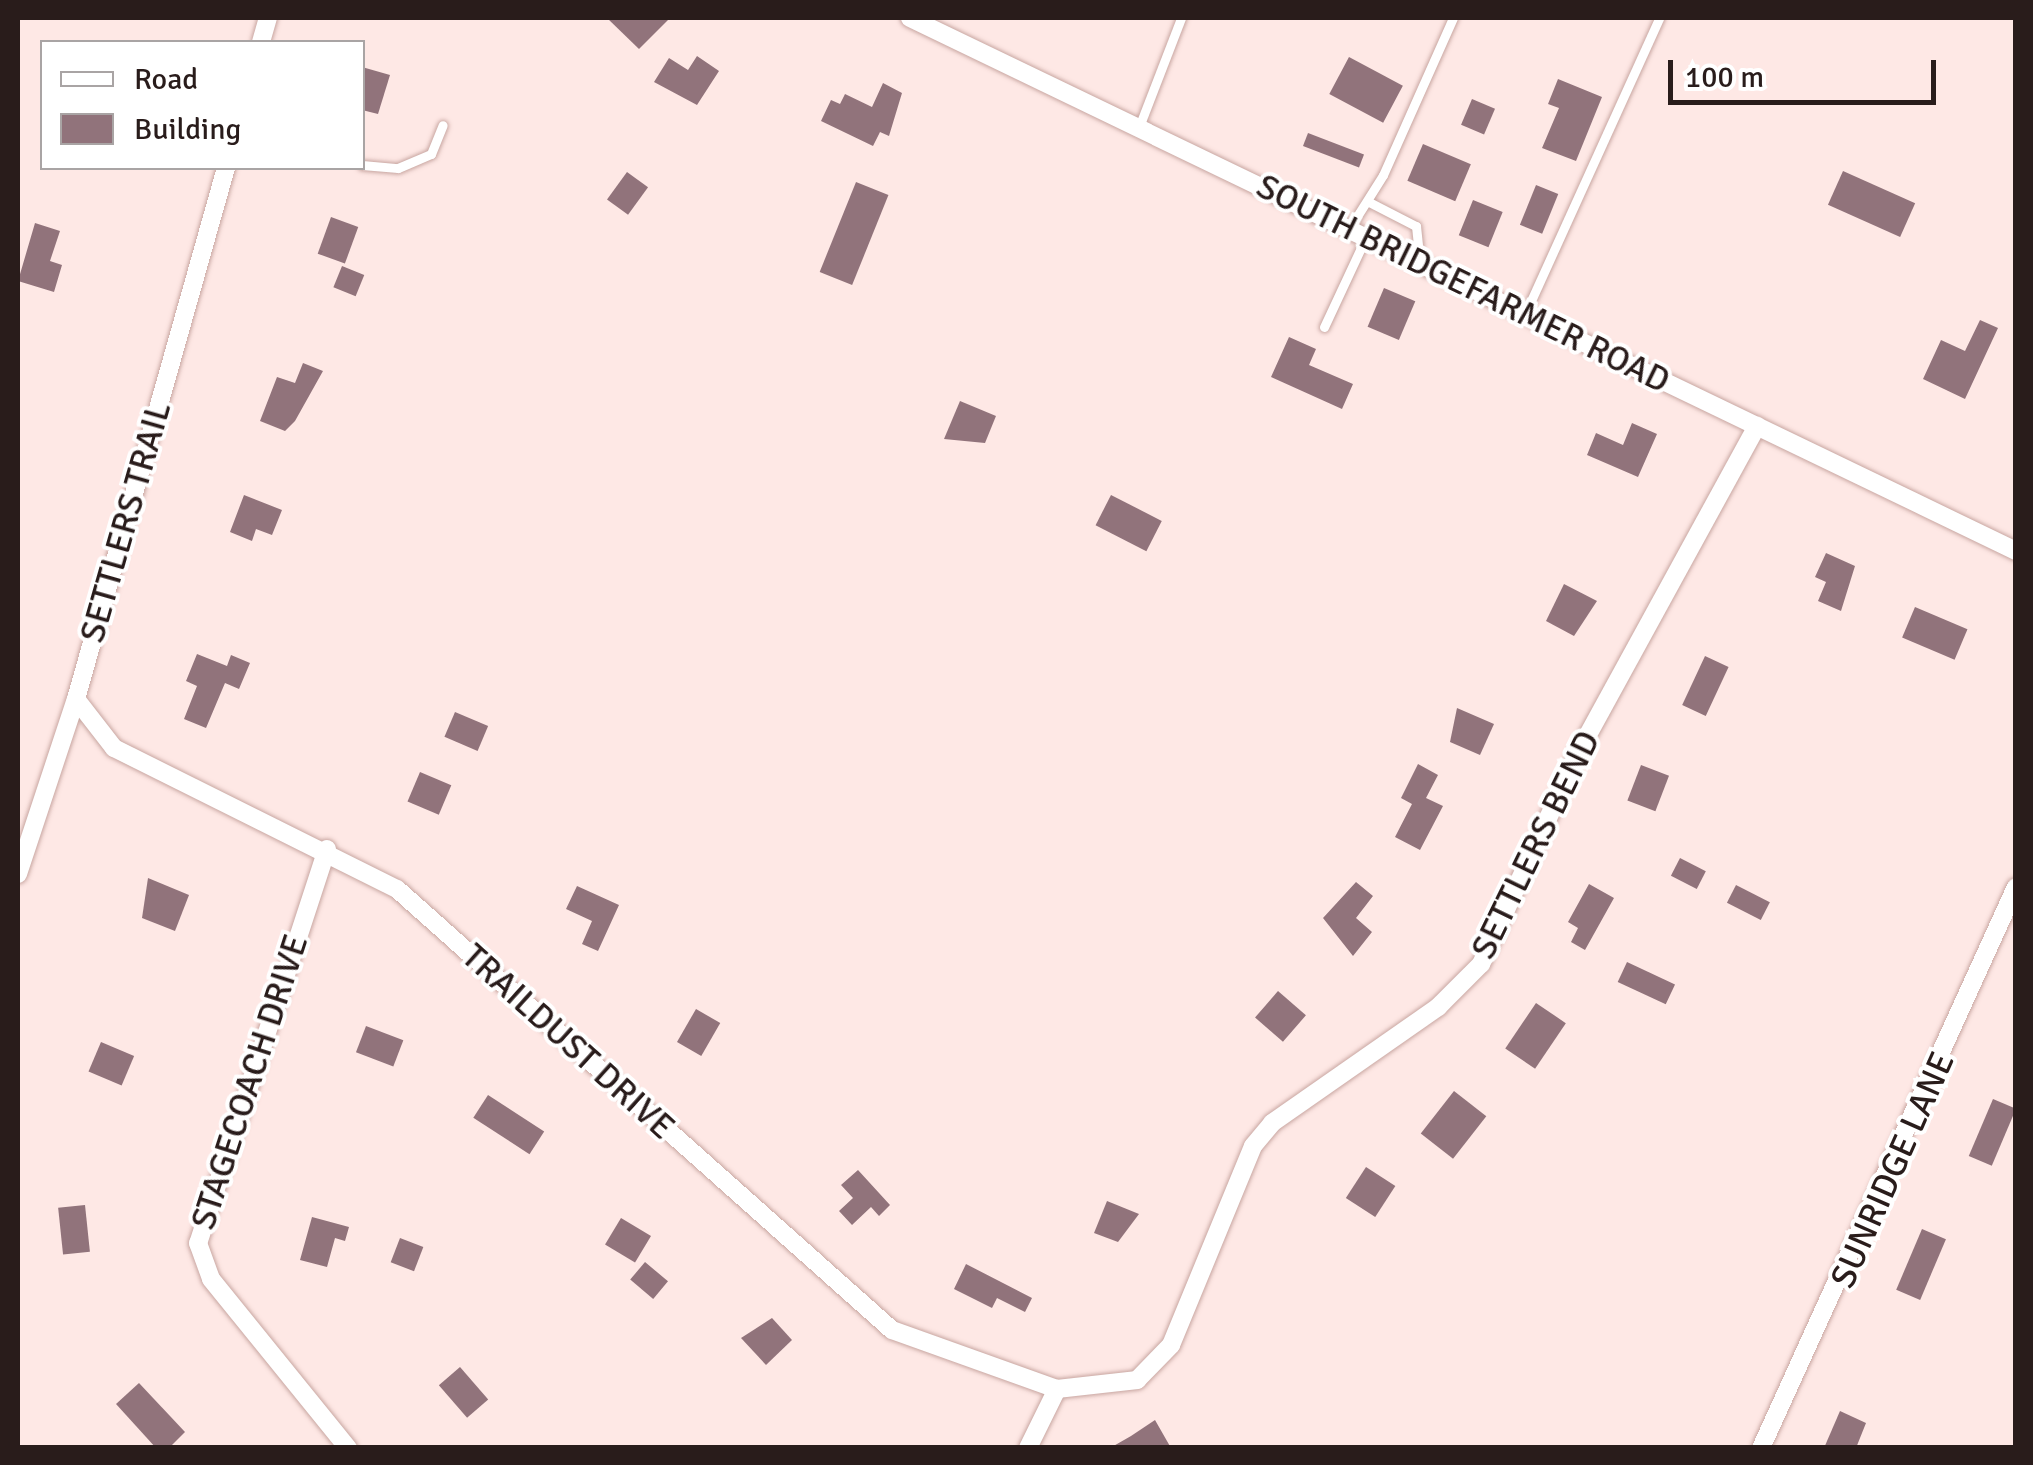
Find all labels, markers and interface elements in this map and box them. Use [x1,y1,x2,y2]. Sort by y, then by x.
legend [40,40,365,170]
scale bar [1673,40,1940,102]
text: 100 m [1685,59,1764,96]
text: Road [134,61,198,98]
text: Building [134,111,241,148]
street label: SOUTH BRIDGEFARMER ROAD [1250,166,1676,402]
street label: SETTLERS TRAIL [72,397,180,647]
street label: SETTLERS BEND [1463,724,1609,966]
street label: STAGECOACH DRIVE [183,929,317,1235]
street label: TRAILDUST DRIVE [453,936,683,1148]
street label: SUNRIDGE LANE [1822,1046,1964,1294]

